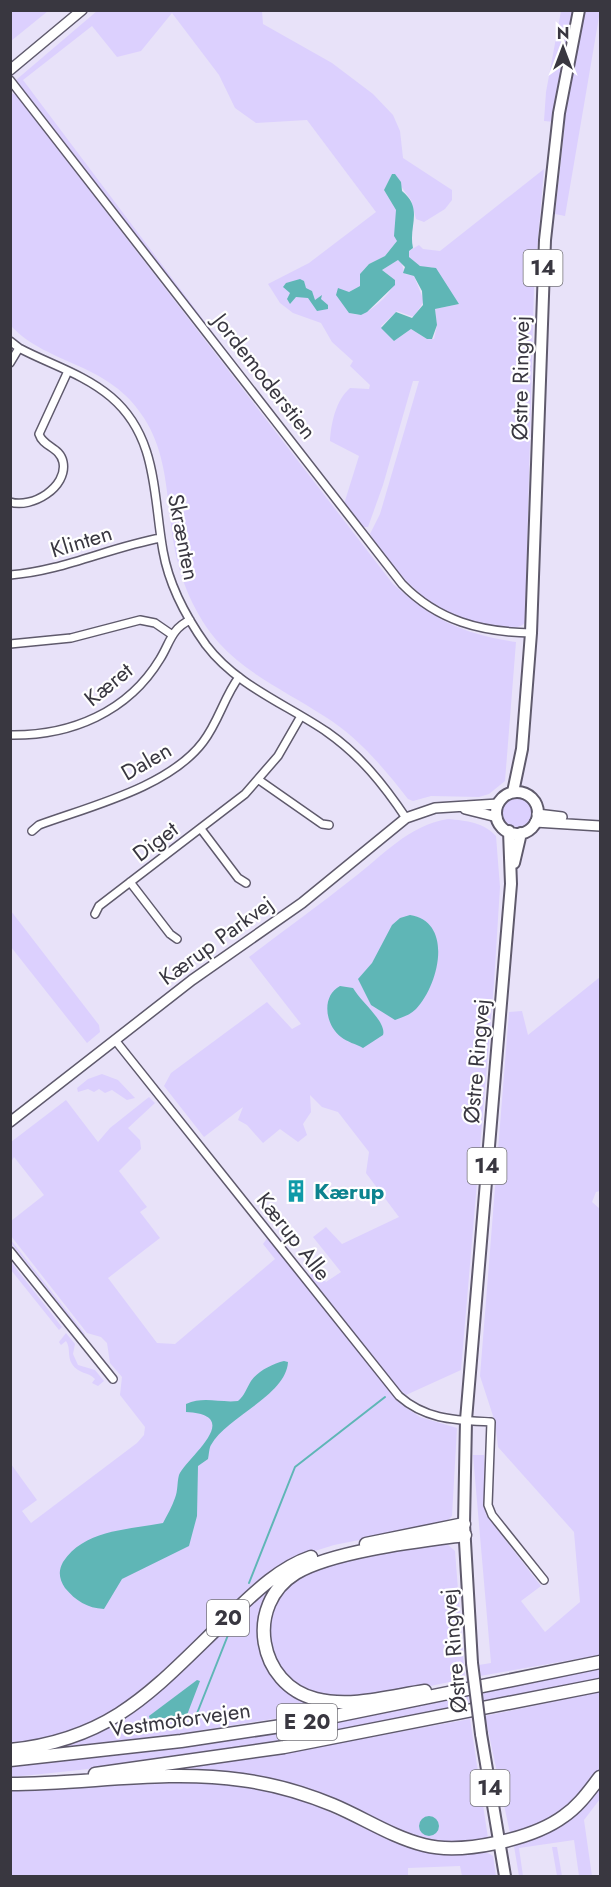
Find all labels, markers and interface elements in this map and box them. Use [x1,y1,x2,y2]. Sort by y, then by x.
north arrow [533,18,593,78]
text: N [557,22,569,45]
road number: 14 [524,250,562,286]
street label: Jordemoderstien [204,304,324,446]
street label: Østre Ringvej [503,315,537,441]
street label: Skrænten [160,491,208,583]
street label: Klinten [46,517,116,565]
street label: Kæret [77,654,140,714]
street label: Dalen [115,734,177,788]
street label: Diget [125,813,185,869]
street label: Kærup Parkvej [152,888,280,992]
street label: Østre Ringvej [455,997,497,1125]
road number: 14 [468,1148,506,1184]
place label: Kærup [314,1175,384,1207]
building icon: Kærup [283,1178,309,1204]
street label: Kærup Alle [249,1185,339,1287]
street label: Østre Ringvej [432,1587,474,1715]
road number: 20 [207,1600,249,1636]
street label: Vestmotorvejen [107,1693,253,1745]
road number: E 20 [277,1704,337,1740]
road number: 14 [470,1770,510,1806]

